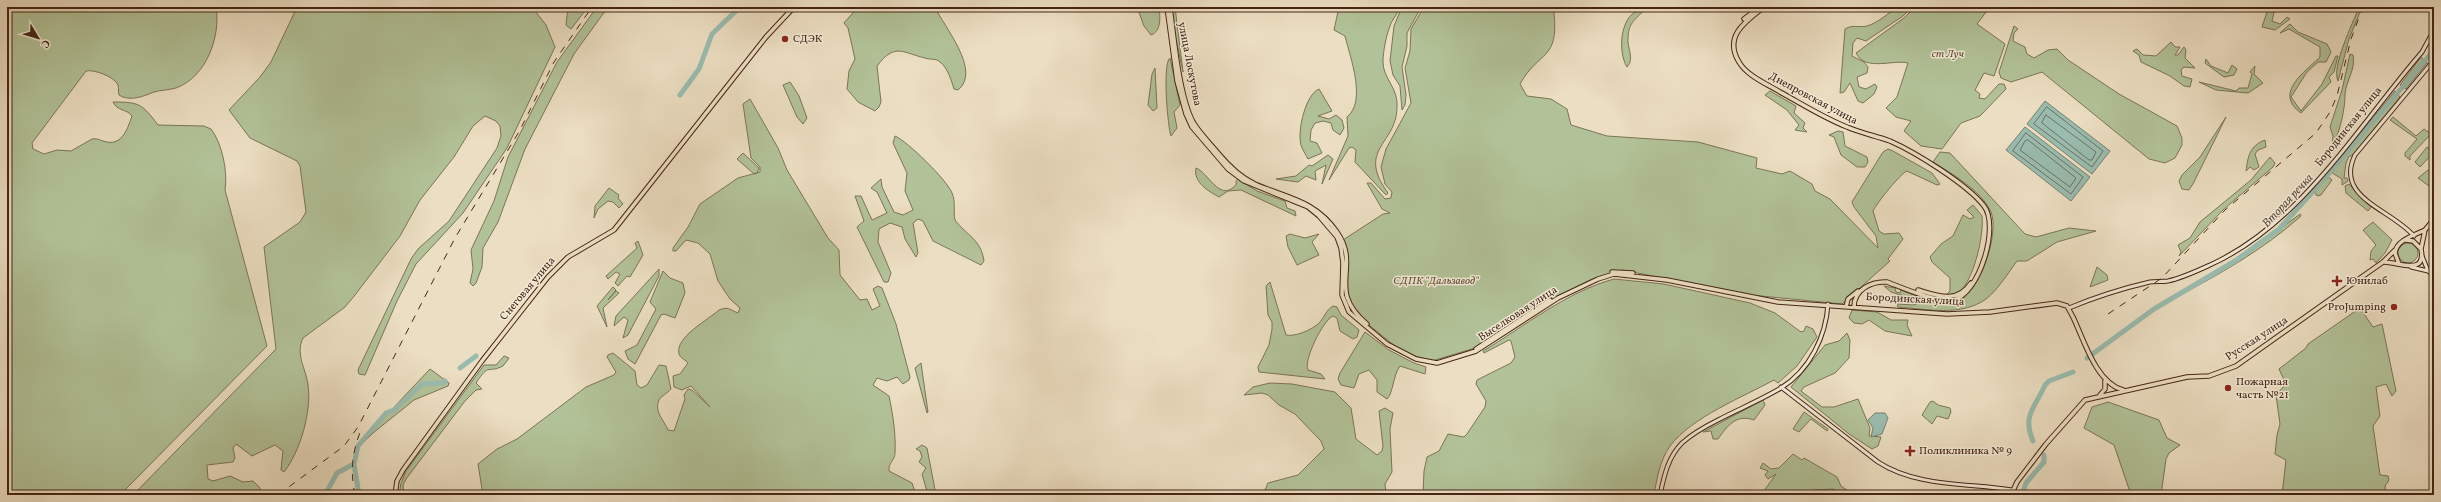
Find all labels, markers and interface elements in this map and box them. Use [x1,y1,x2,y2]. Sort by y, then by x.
north arrow [18,18,58,58]
street label: улица Лоскутова [1174,21,1205,108]
place label: СДЭК [793,32,823,47]
marker: СДЭК [780,34,790,44]
text: С [37,36,53,51]
park label: ст Луч [1932,47,1965,62]
street label: Днепровская улица [1766,69,1860,129]
street label: Бородинская улица [2312,83,2386,170]
water label: Вторая речка [2259,170,2317,231]
street label: Снеговая улица [497,254,559,324]
park label: СДПК "Дальзавод" [1393,274,1479,289]
place label: Юнилаб [2346,274,2388,289]
marker: Юнилаб [2331,275,2343,287]
street label: Выселковая улица [1476,282,1561,345]
street label: Бородинская улица [1865,290,1965,310]
place label: ProJumping [2328,300,2386,315]
marker: ProJumping [2389,302,2399,312]
street label: Русская улица [2223,313,2292,365]
place label: Пожарная часть №21 [2236,375,2289,403]
marker: Пожарная часть №21 [2223,383,2233,393]
place label: Поликлиника № 9 [1919,444,2012,459]
marker: Поликлиника № 9 [1904,445,1916,457]

